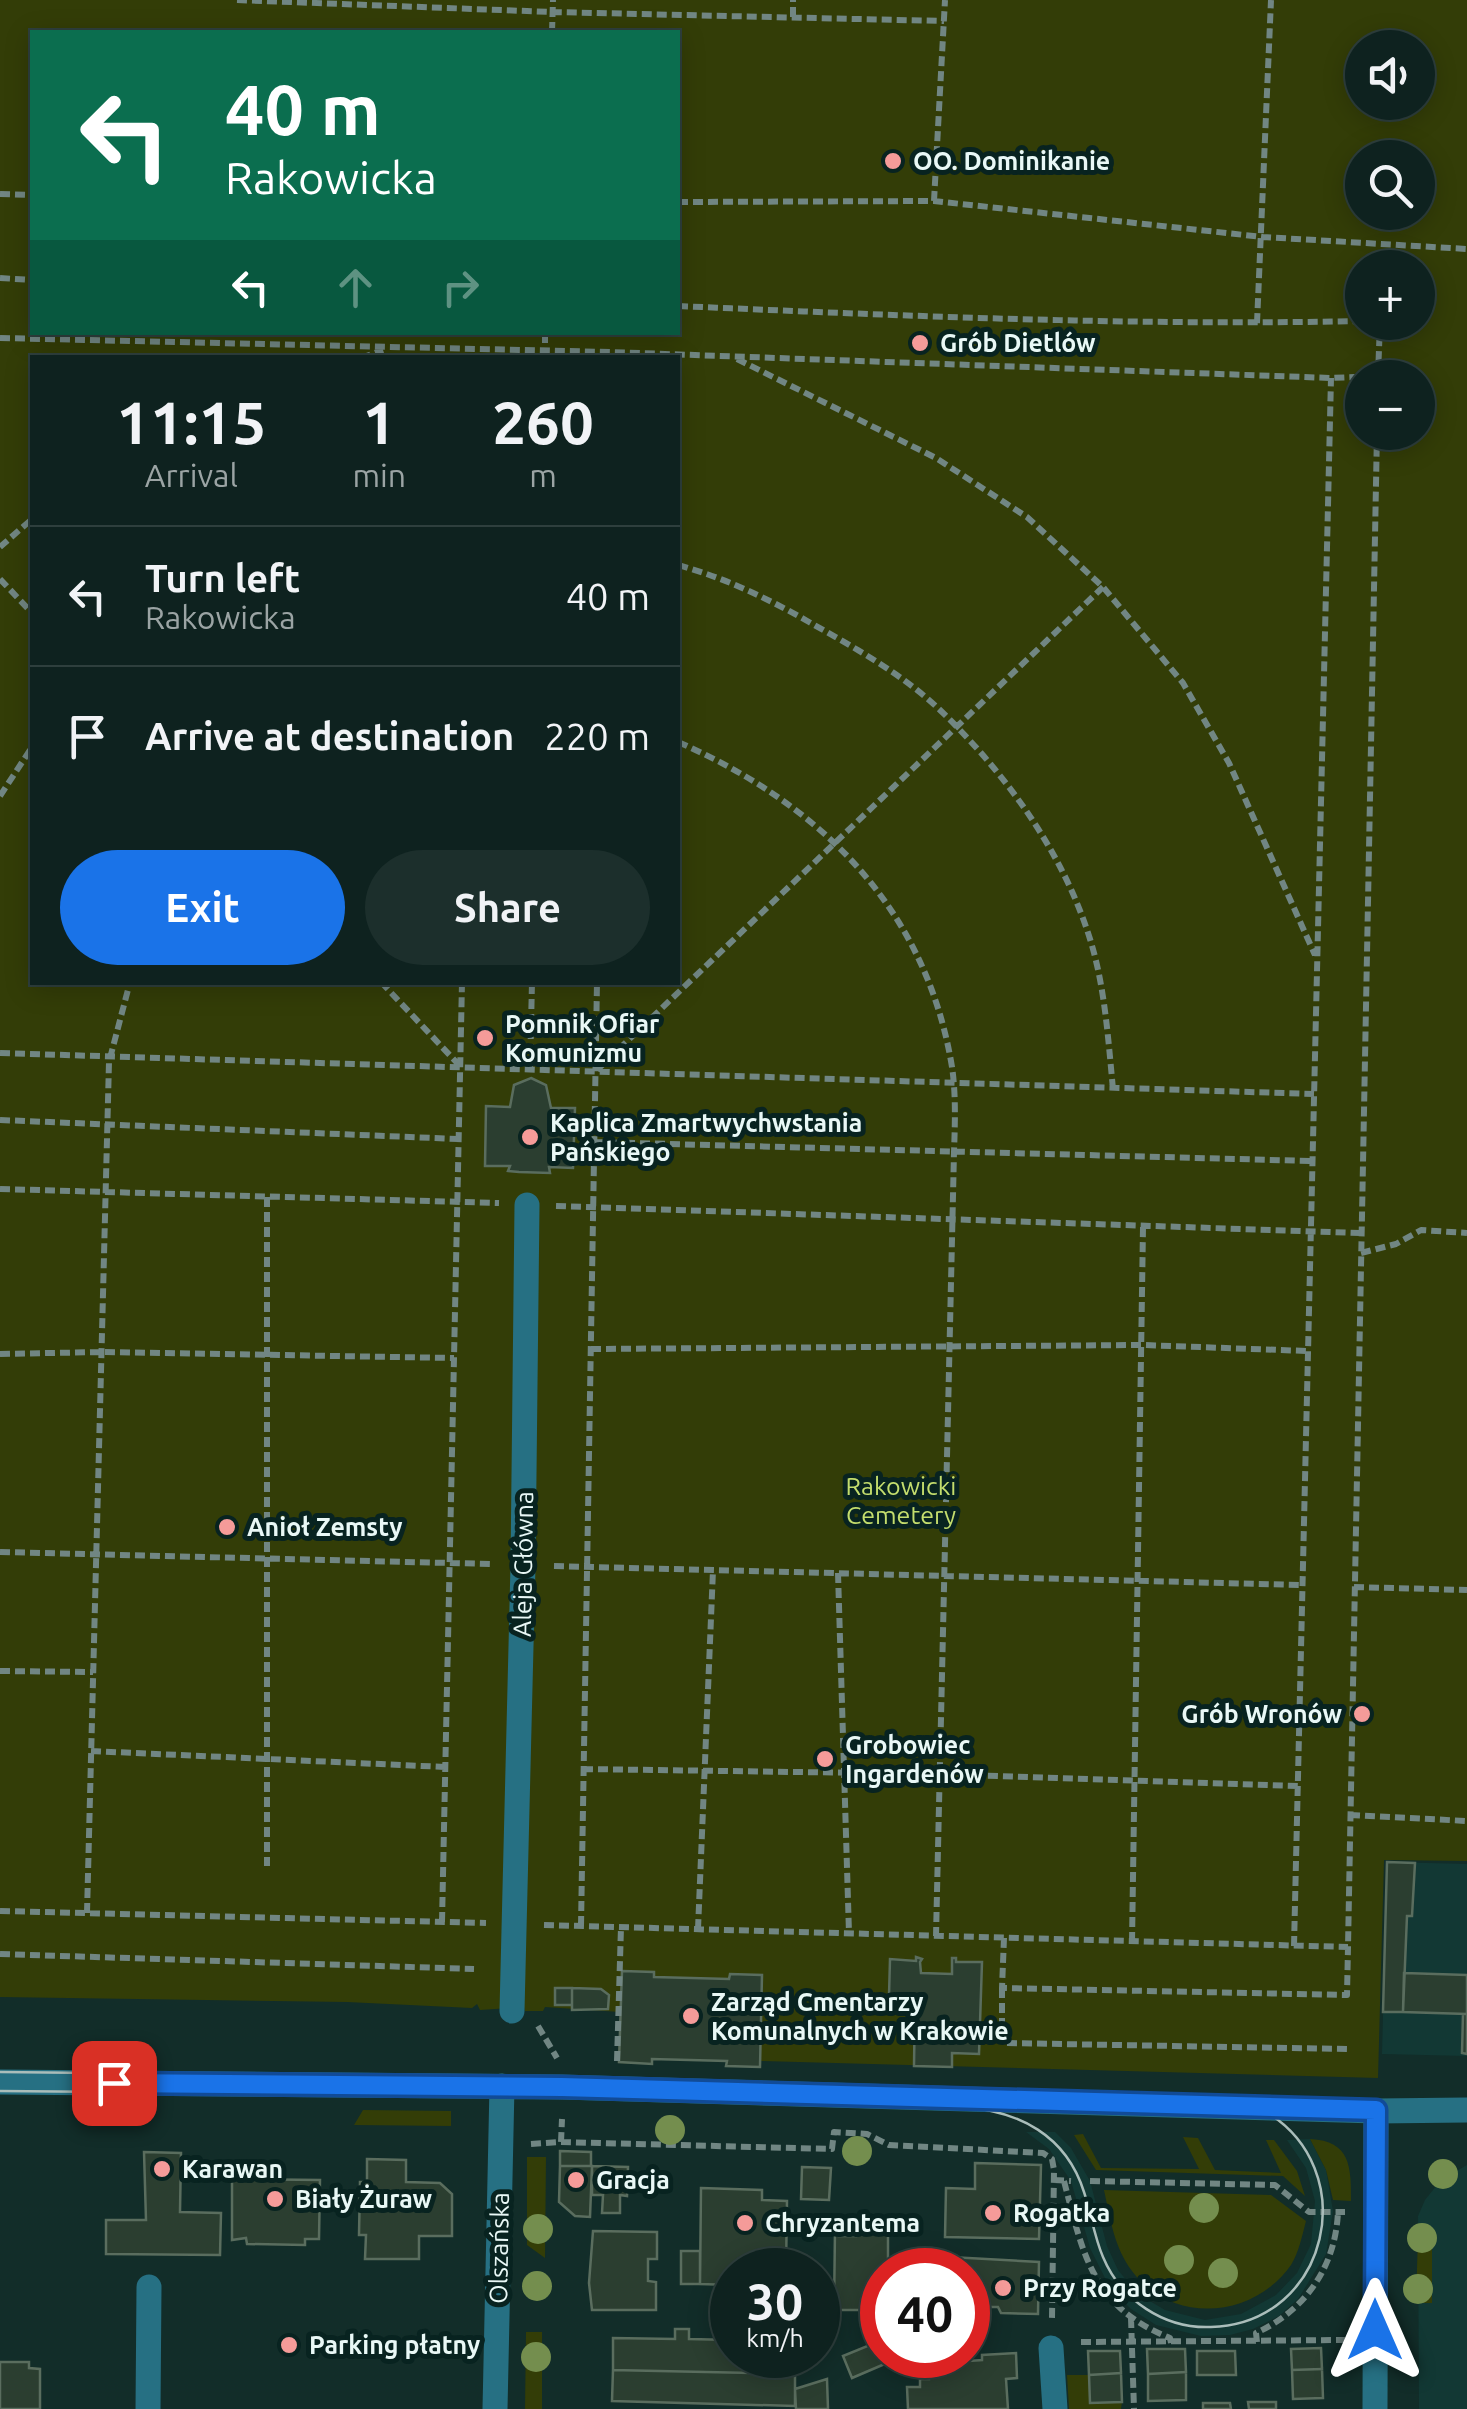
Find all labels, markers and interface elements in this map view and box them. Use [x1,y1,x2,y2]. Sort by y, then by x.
map controls [1345,30,1435,450]
button: sound [1345,30,1435,120]
icon: left [60,70,190,200]
text: 40 m [225,70,381,148]
button: search [1345,140,1435,230]
place label: OO. Dominikanie [913,147,1110,175]
marker: OO. Dominikanie [882,150,904,172]
text: Rakowicka [225,152,437,203]
button: + [1345,250,1435,340]
icon: left [223,260,278,315]
icon: ahead [328,260,383,315]
icon: right [433,260,488,315]
place label: Grób Dietlów [940,329,1096,357]
marker: Grób Dietlów [909,332,931,354]
button: − [1345,360,1435,450]
text: 11:15 [116,388,266,455]
text: 1 [362,388,396,455]
text: 260 [492,388,594,455]
text: Arrival [145,457,238,493]
text: min [352,457,406,493]
text: m [529,457,557,493]
text: Turn left [145,557,300,599]
icon: left [60,569,115,624]
text: 40 m [566,575,650,617]
text: Rakowicka [145,599,296,635]
icon: arrive [60,709,115,764]
text: Arrive at destination [145,715,514,757]
text: 220 m [544,715,650,757]
button: Exit [60,850,345,965]
button: Share [365,850,650,965]
place label: Pomnik Ofiar Komunizmu [505,1010,660,1067]
marker: Pomnik Ofiar Komunizmu [474,1027,496,1049]
place label: Kaplica Zmartwychwstania Pańskiego [550,1109,862,1166]
marker: Kaplica Zmartwychwstania Pańskiego [519,1126,541,1148]
park label: Rakowicki Cemetery [846,1472,956,1529]
street label: Aleja Główna [508,1491,538,1637]
place label: Anioł Zemsty [247,1513,402,1541]
marker: Anioł Zemsty [216,1516,238,1538]
place label: Grób Wronów [1181,1700,1342,1728]
marker: Grób Wronów [1351,1703,1373,1725]
place label: Grobowiec Ingardenów [845,1731,984,1788]
marker: Grobowiec Ingardenów [814,1748,836,1770]
place label: Zarząd Cmentarzy Komunalnych w Krakowie [711,1988,1009,2045]
marker: Zarząd Cmentarzy Komunalnych w Krakowie [680,2005,702,2027]
pin [72,2041,157,2126]
icon: arrive [87,2056,142,2111]
place label: Karawan [182,2155,283,2183]
marker: Karawan [151,2158,173,2180]
place label: Gracja [596,2166,670,2194]
marker: Gracja [565,2169,587,2191]
place label: Biały Żuraw [295,2184,433,2213]
marker: Biały Żuraw [264,2188,286,2210]
street label: Olszańska [484,2192,514,2304]
place label: Rogatka [1013,2199,1110,2227]
marker: Rogatka [982,2202,1004,2224]
place label: Chryzantema [765,2209,920,2237]
marker: Chryzantema [734,2212,756,2234]
speed limit sign: 40 [860,2248,990,2378]
text: 30 [747,2273,803,2329]
place label: Przy Rogatce [1023,2274,1177,2302]
marker: Przy Rogatce [992,2277,1014,2299]
position arrow [1323,2278,1427,2382]
text: km/h [746,2324,804,2352]
place label: Parking płatny [309,2331,480,2359]
marker: Parking płatny [278,2334,300,2356]

